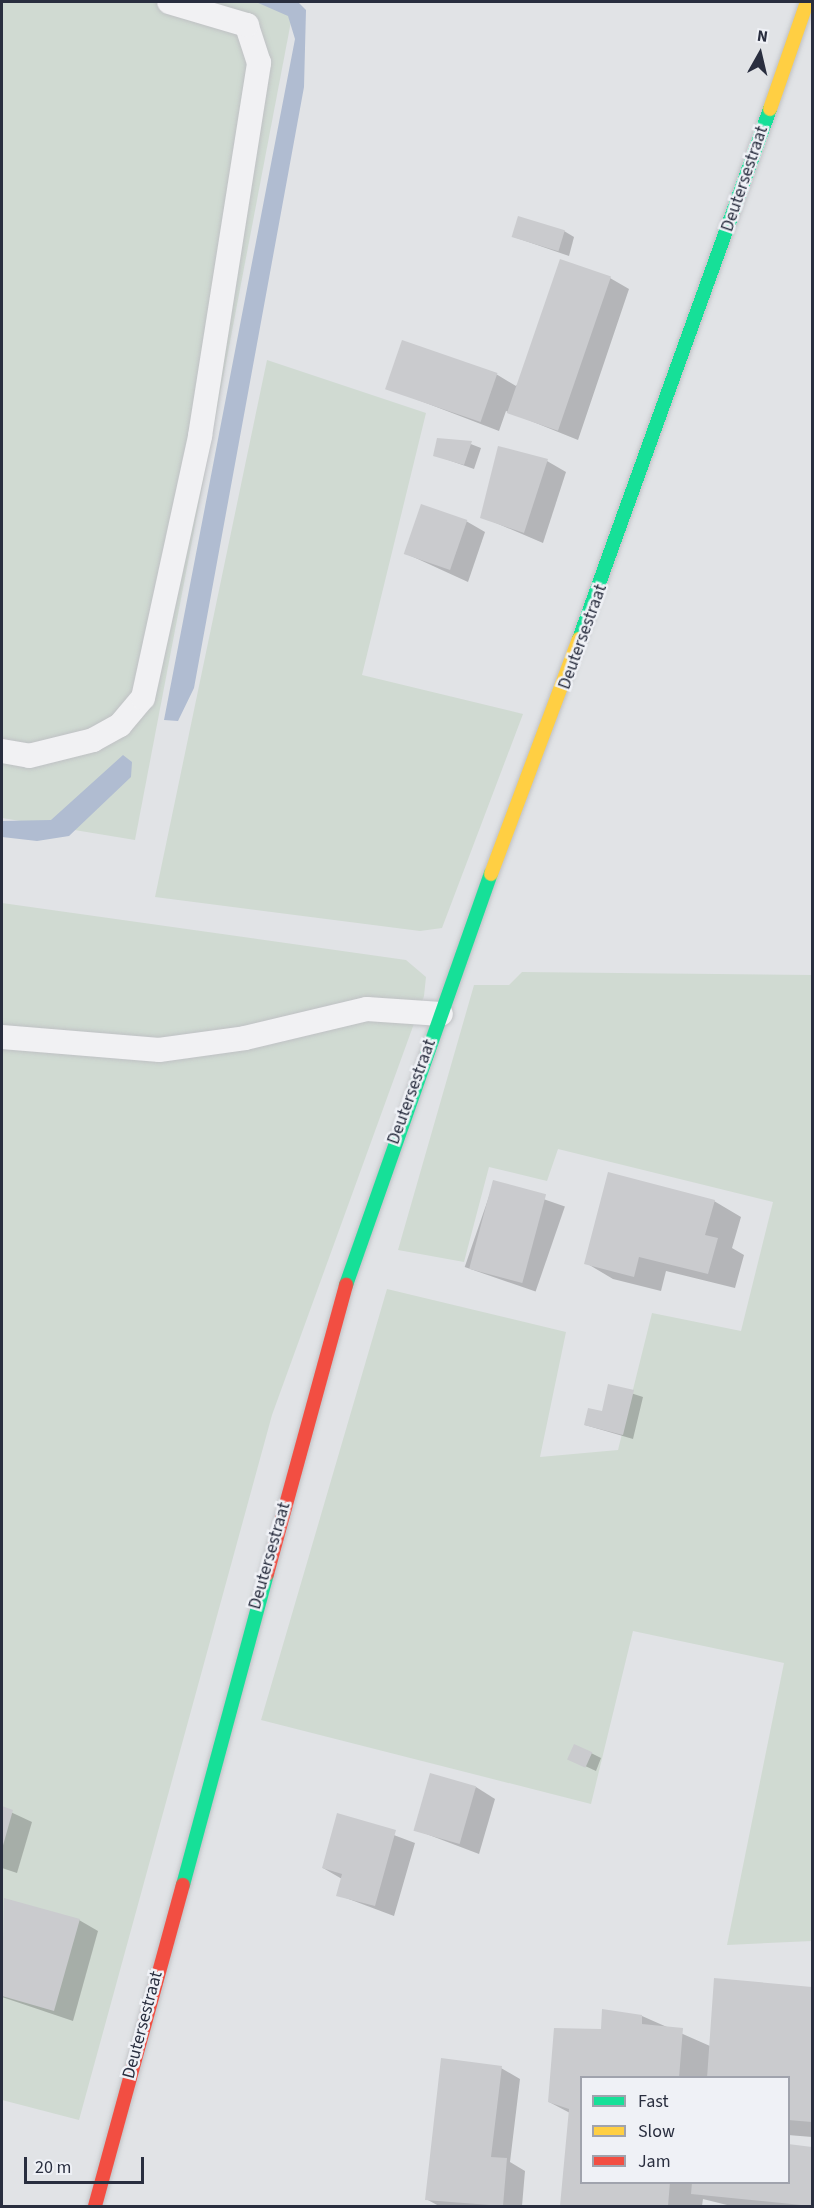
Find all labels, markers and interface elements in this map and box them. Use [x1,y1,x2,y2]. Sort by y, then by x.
north arrow [730,24,790,84]
text: N [756,25,769,48]
street label: Deutersestraat [717,123,773,235]
street label: Deutersestraat [554,581,612,693]
street label: Deutersestraat [383,1036,441,1148]
street label: Deutersestraat [244,1500,296,1612]
street label: Deutersestraat [118,1969,168,2081]
legend [580,2076,790,2184]
text: Fast [638,2089,669,2114]
text: Slow [638,2119,675,2144]
scale bar [27,2145,147,2183]
text: Jam [638,2149,671,2174]
text: 20 m [35,2155,71,2180]

